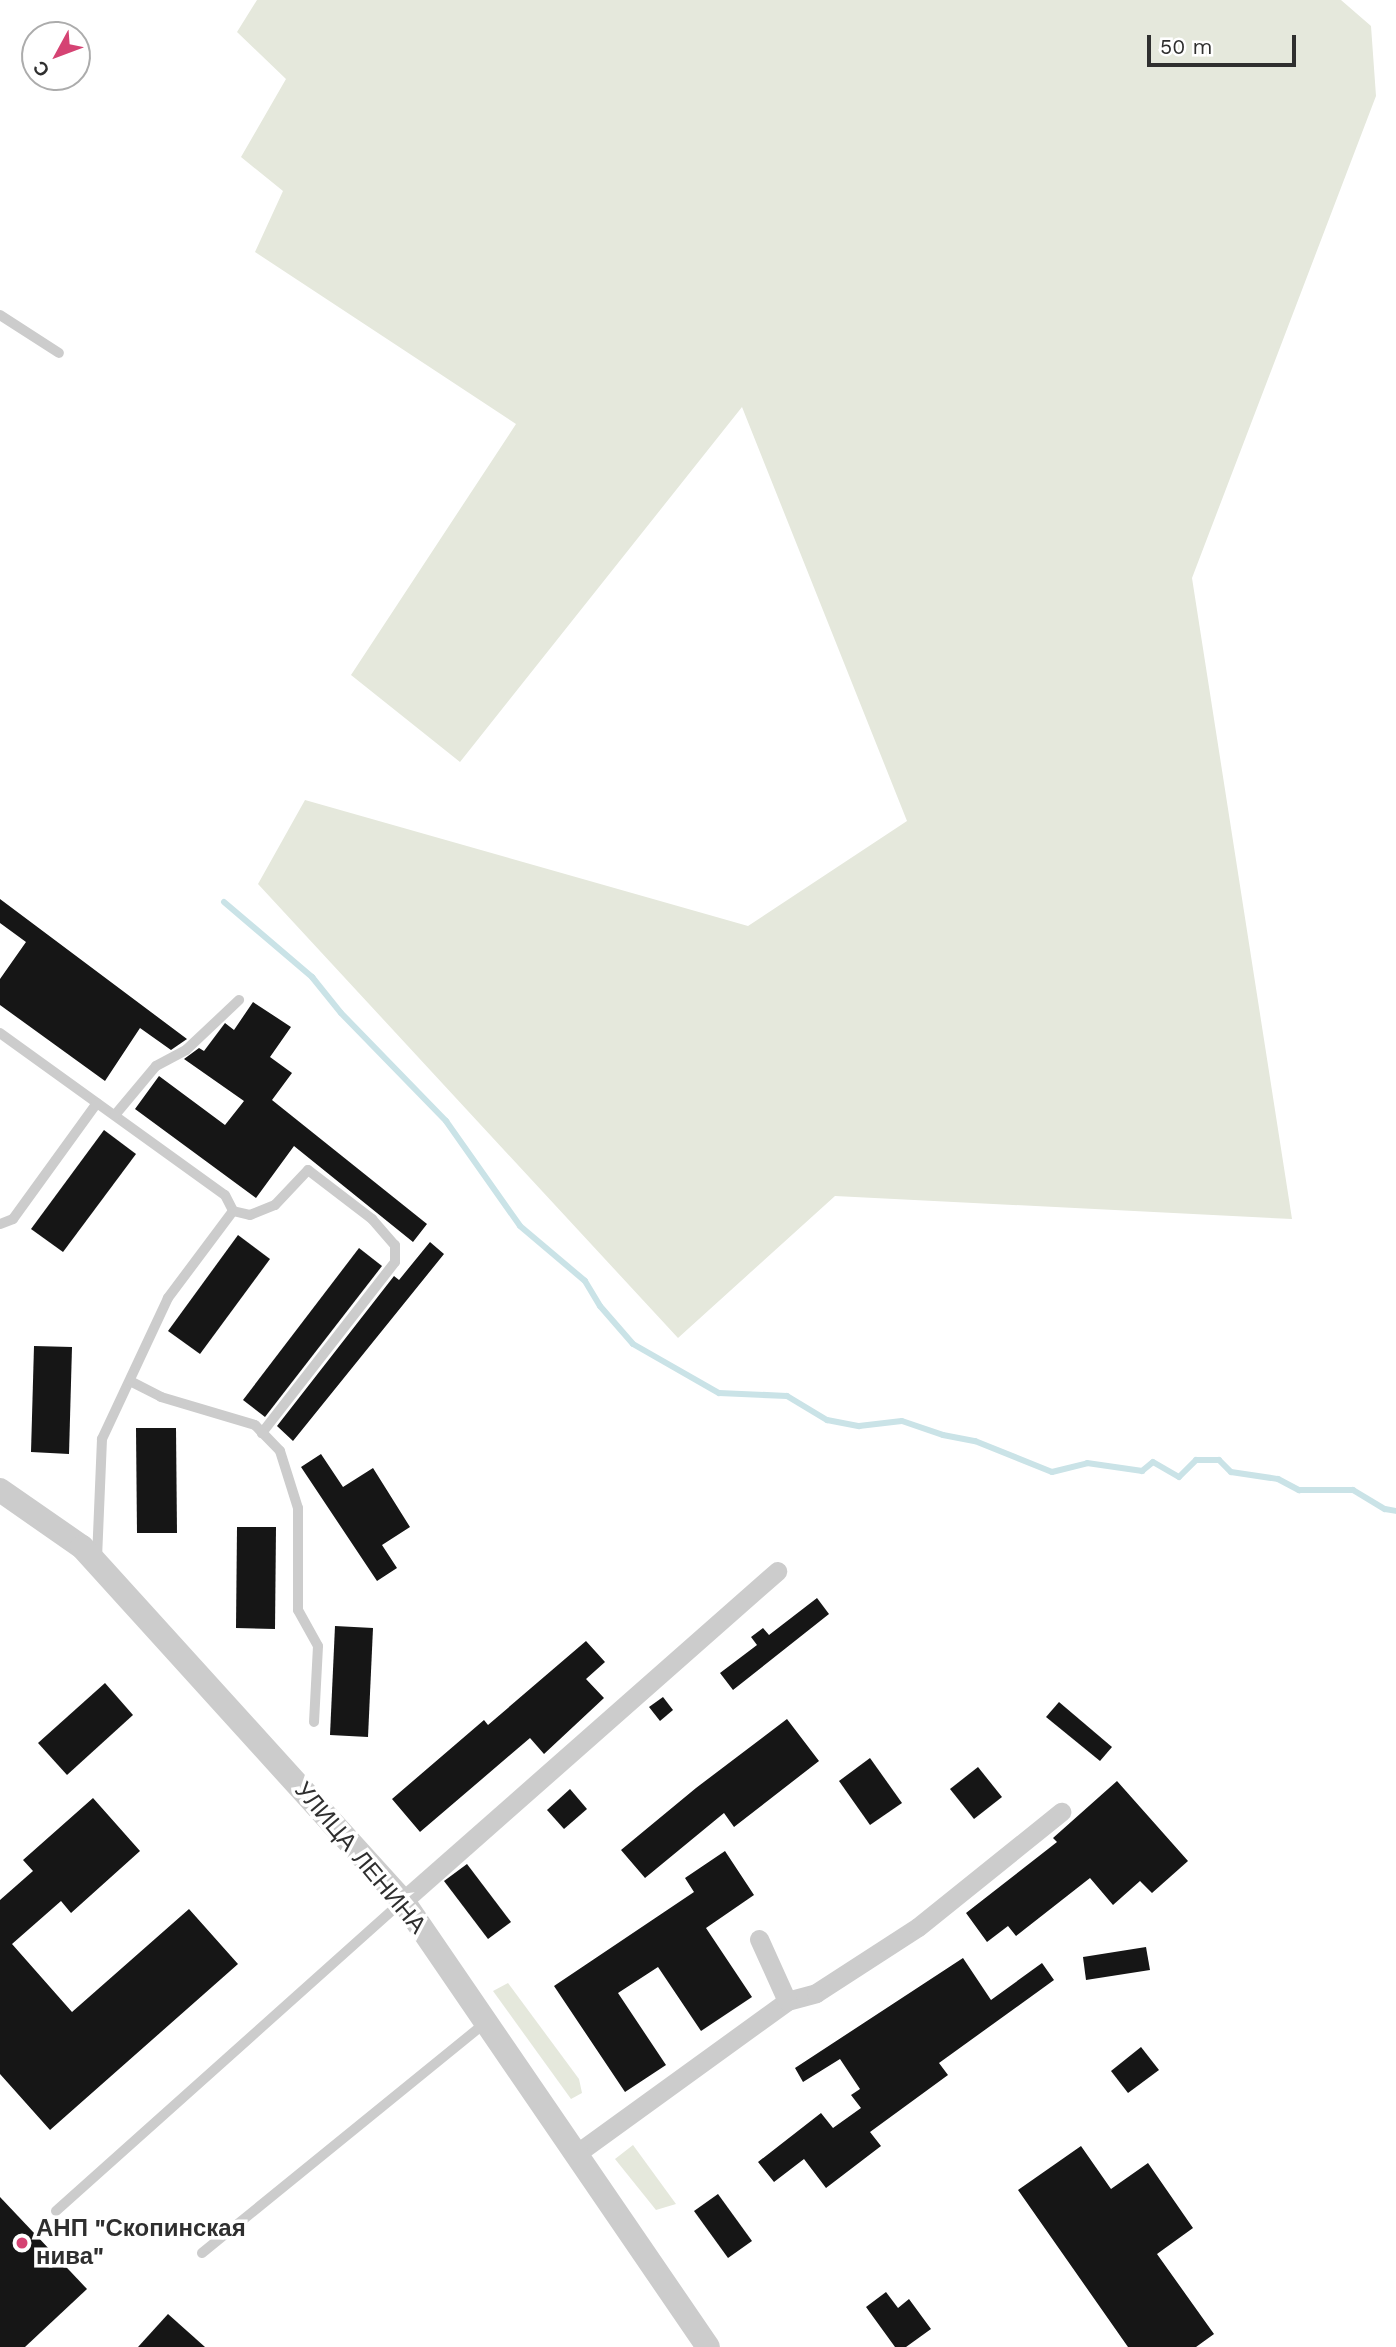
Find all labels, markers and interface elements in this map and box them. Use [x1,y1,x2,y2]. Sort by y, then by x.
north arrow [21,21,91,91]
scale bar [1151,21,1300,65]
text: 50 m [1160,34,1212,59]
text: С [28,56,54,82]
street label: УЛИЦА ЛЕНИНА [288,1776,432,1940]
place label: АНП "Скопинская нива" [36,2215,246,2271]
marker: АНП "Скопинская нива" [14,2235,30,2251]

